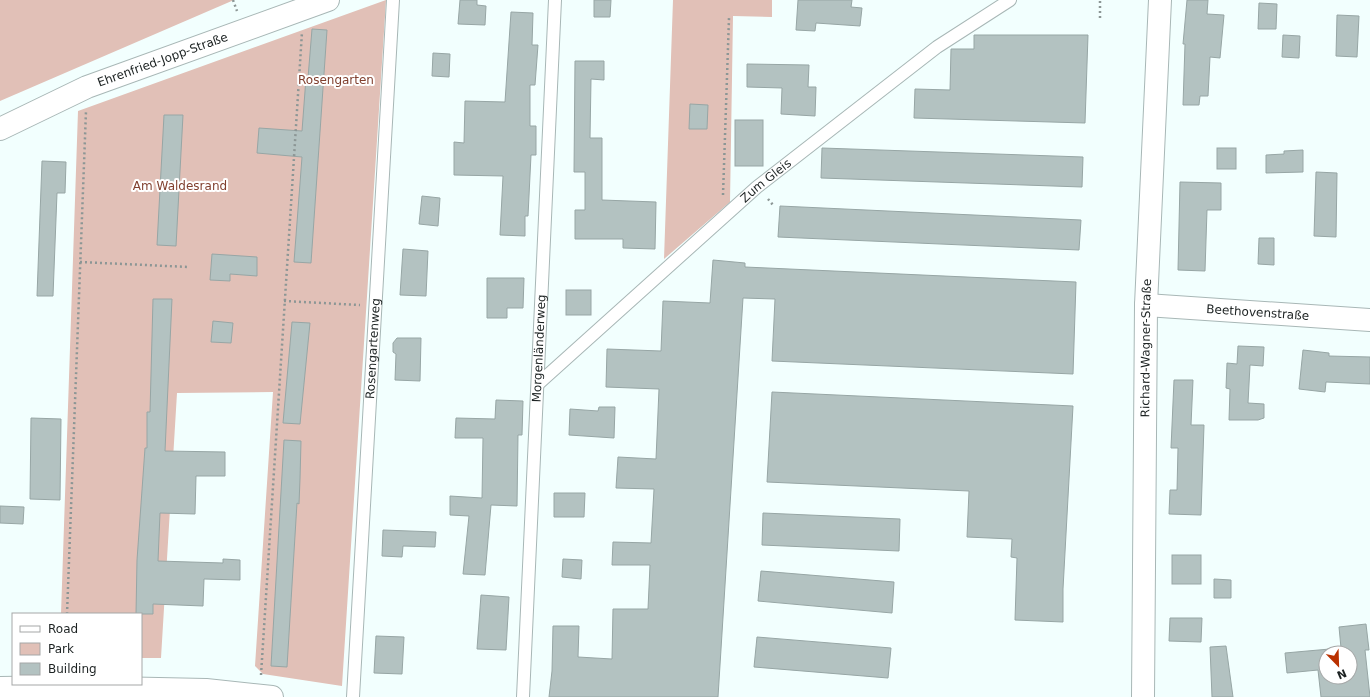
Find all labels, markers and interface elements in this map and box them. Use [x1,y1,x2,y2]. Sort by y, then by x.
street label: Ehrenfried-Jopp-Straße [96,30,230,90]
park label: Rosengarten [298,73,374,87]
street label: Zum Gleis [738,156,794,205]
park label: Am Waldesrand [133,179,227,193]
street label: Richard-Wagner-Straße [1138,278,1154,417]
street label: Morgenländerweg [530,294,548,403]
street label: Rosengartenweg [363,298,383,399]
street label: Beethovenstraße [1206,302,1310,323]
legend [12,613,142,685]
text: Road [48,622,78,636]
text: Park [48,642,74,656]
north arrow [1318,645,1358,685]
text: Building [48,662,97,676]
text: N [1335,666,1348,682]

